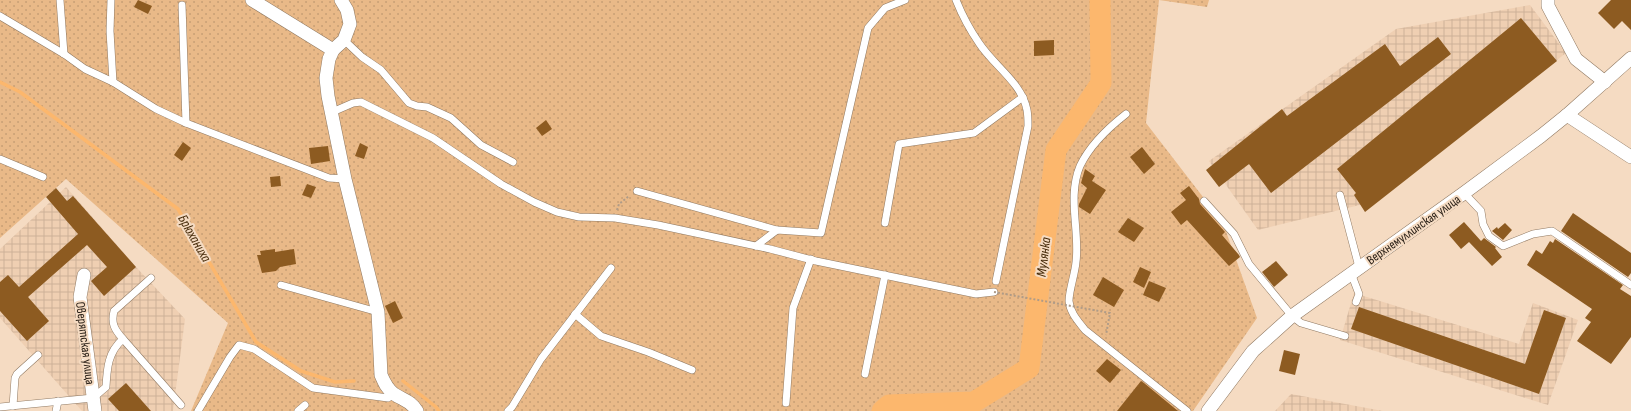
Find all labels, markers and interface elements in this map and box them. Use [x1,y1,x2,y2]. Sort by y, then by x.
street label: Верхнемуллинская улица [1364,191,1464,268]
water label: Брюханиха [174,211,215,265]
water label: Мулянка [1033,236,1054,278]
street label: Оверятская улица [72,301,98,386]

